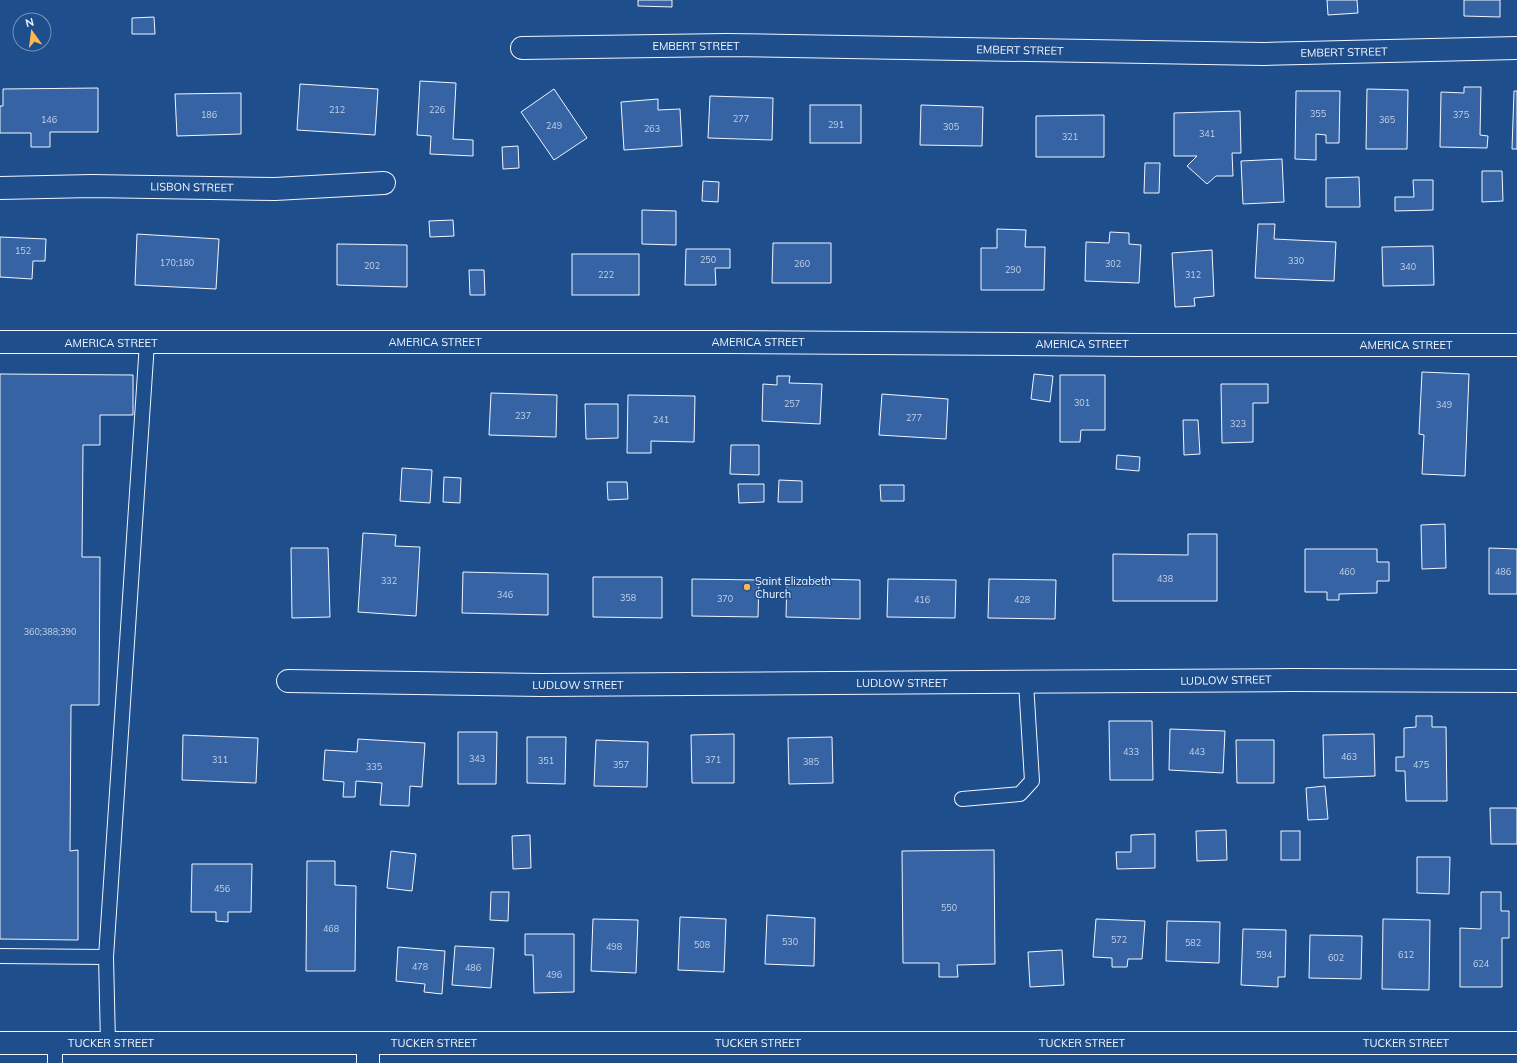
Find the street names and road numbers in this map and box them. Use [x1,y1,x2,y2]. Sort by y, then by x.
street label: EMBERT STREET [652,39,740,53]
street label: EMBERT STREET [976,42,1064,58]
street label: EMBERT STREET [1300,44,1388,60]
street label: LISBON STREET [150,179,234,195]
street label: AMERICA STREET [388,335,482,349]
street label: AMERICA STREET [711,335,805,349]
street label: AMERICA STREET [64,336,158,350]
street label: AMERICA STREET [1035,337,1129,351]
street label: AMERICA STREET [1359,338,1453,352]
street label: LUDLOW STREET [1180,672,1272,688]
street label: LUDLOW STREET [856,676,948,690]
street label: LUDLOW STREET [532,678,624,692]
street label: TUCKER STREET [68,1036,155,1050]
street label: TUCKER STREET [391,1036,478,1050]
street label: TUCKER STREET [715,1036,802,1050]
street label: TUCKER STREET [1039,1036,1126,1050]
street label: TUCKER STREET [1363,1036,1450,1050]

